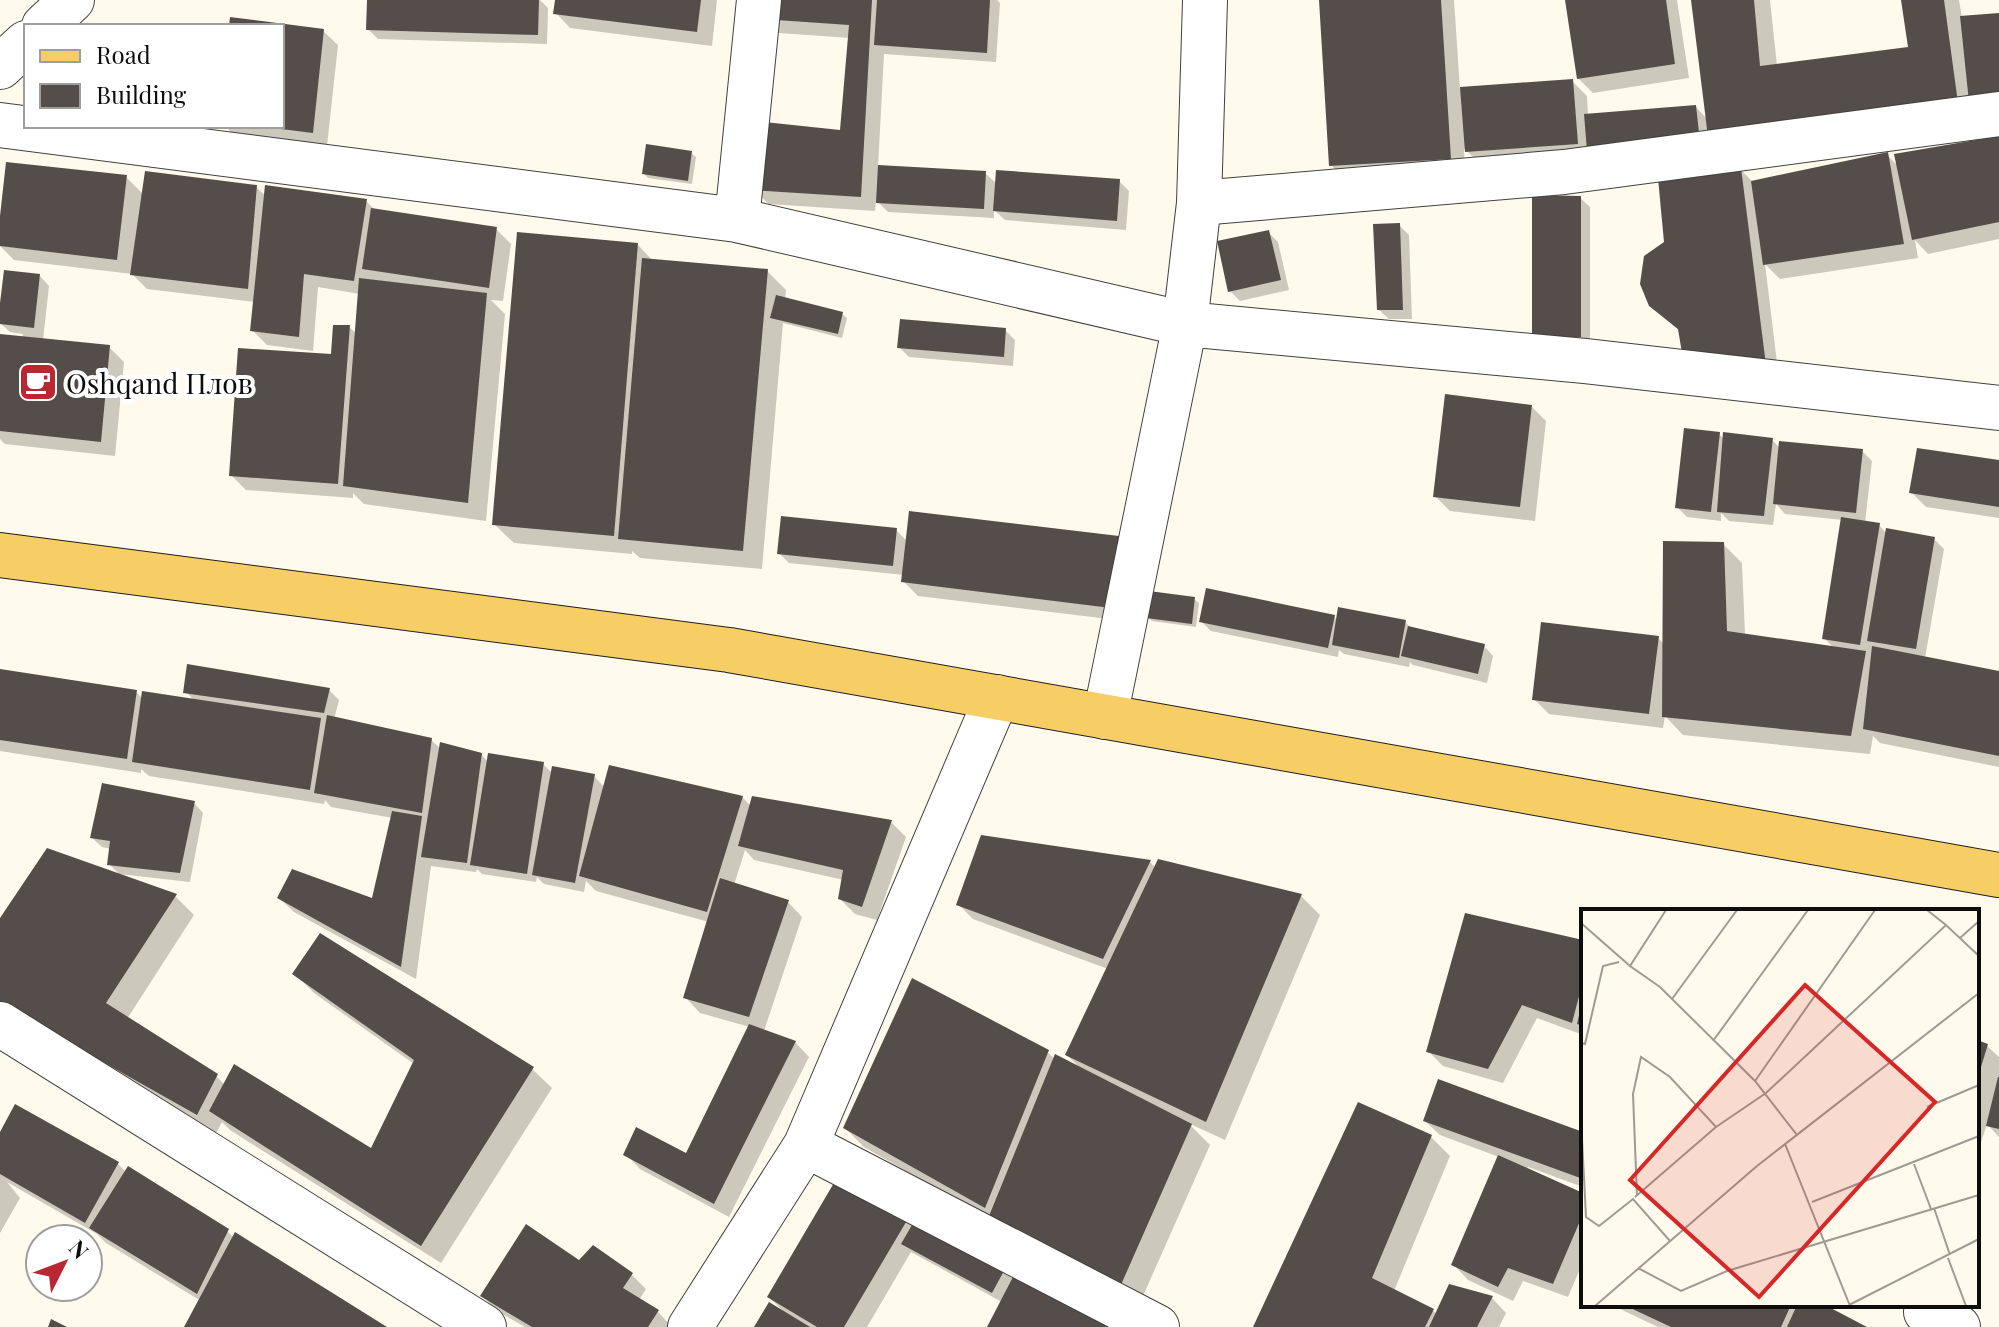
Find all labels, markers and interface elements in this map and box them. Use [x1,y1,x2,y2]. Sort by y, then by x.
legend [24,24,284,128]
text: Road [96,38,151,70]
text: Building [96,78,187,110]
cafe icon: Oshqand Плов [17,361,59,403]
place label: Oshqand Плов [66,364,253,401]
inset map [1581,909,1979,1307]
north arrow [24,1223,104,1303]
text: N [63,1233,96,1265]

